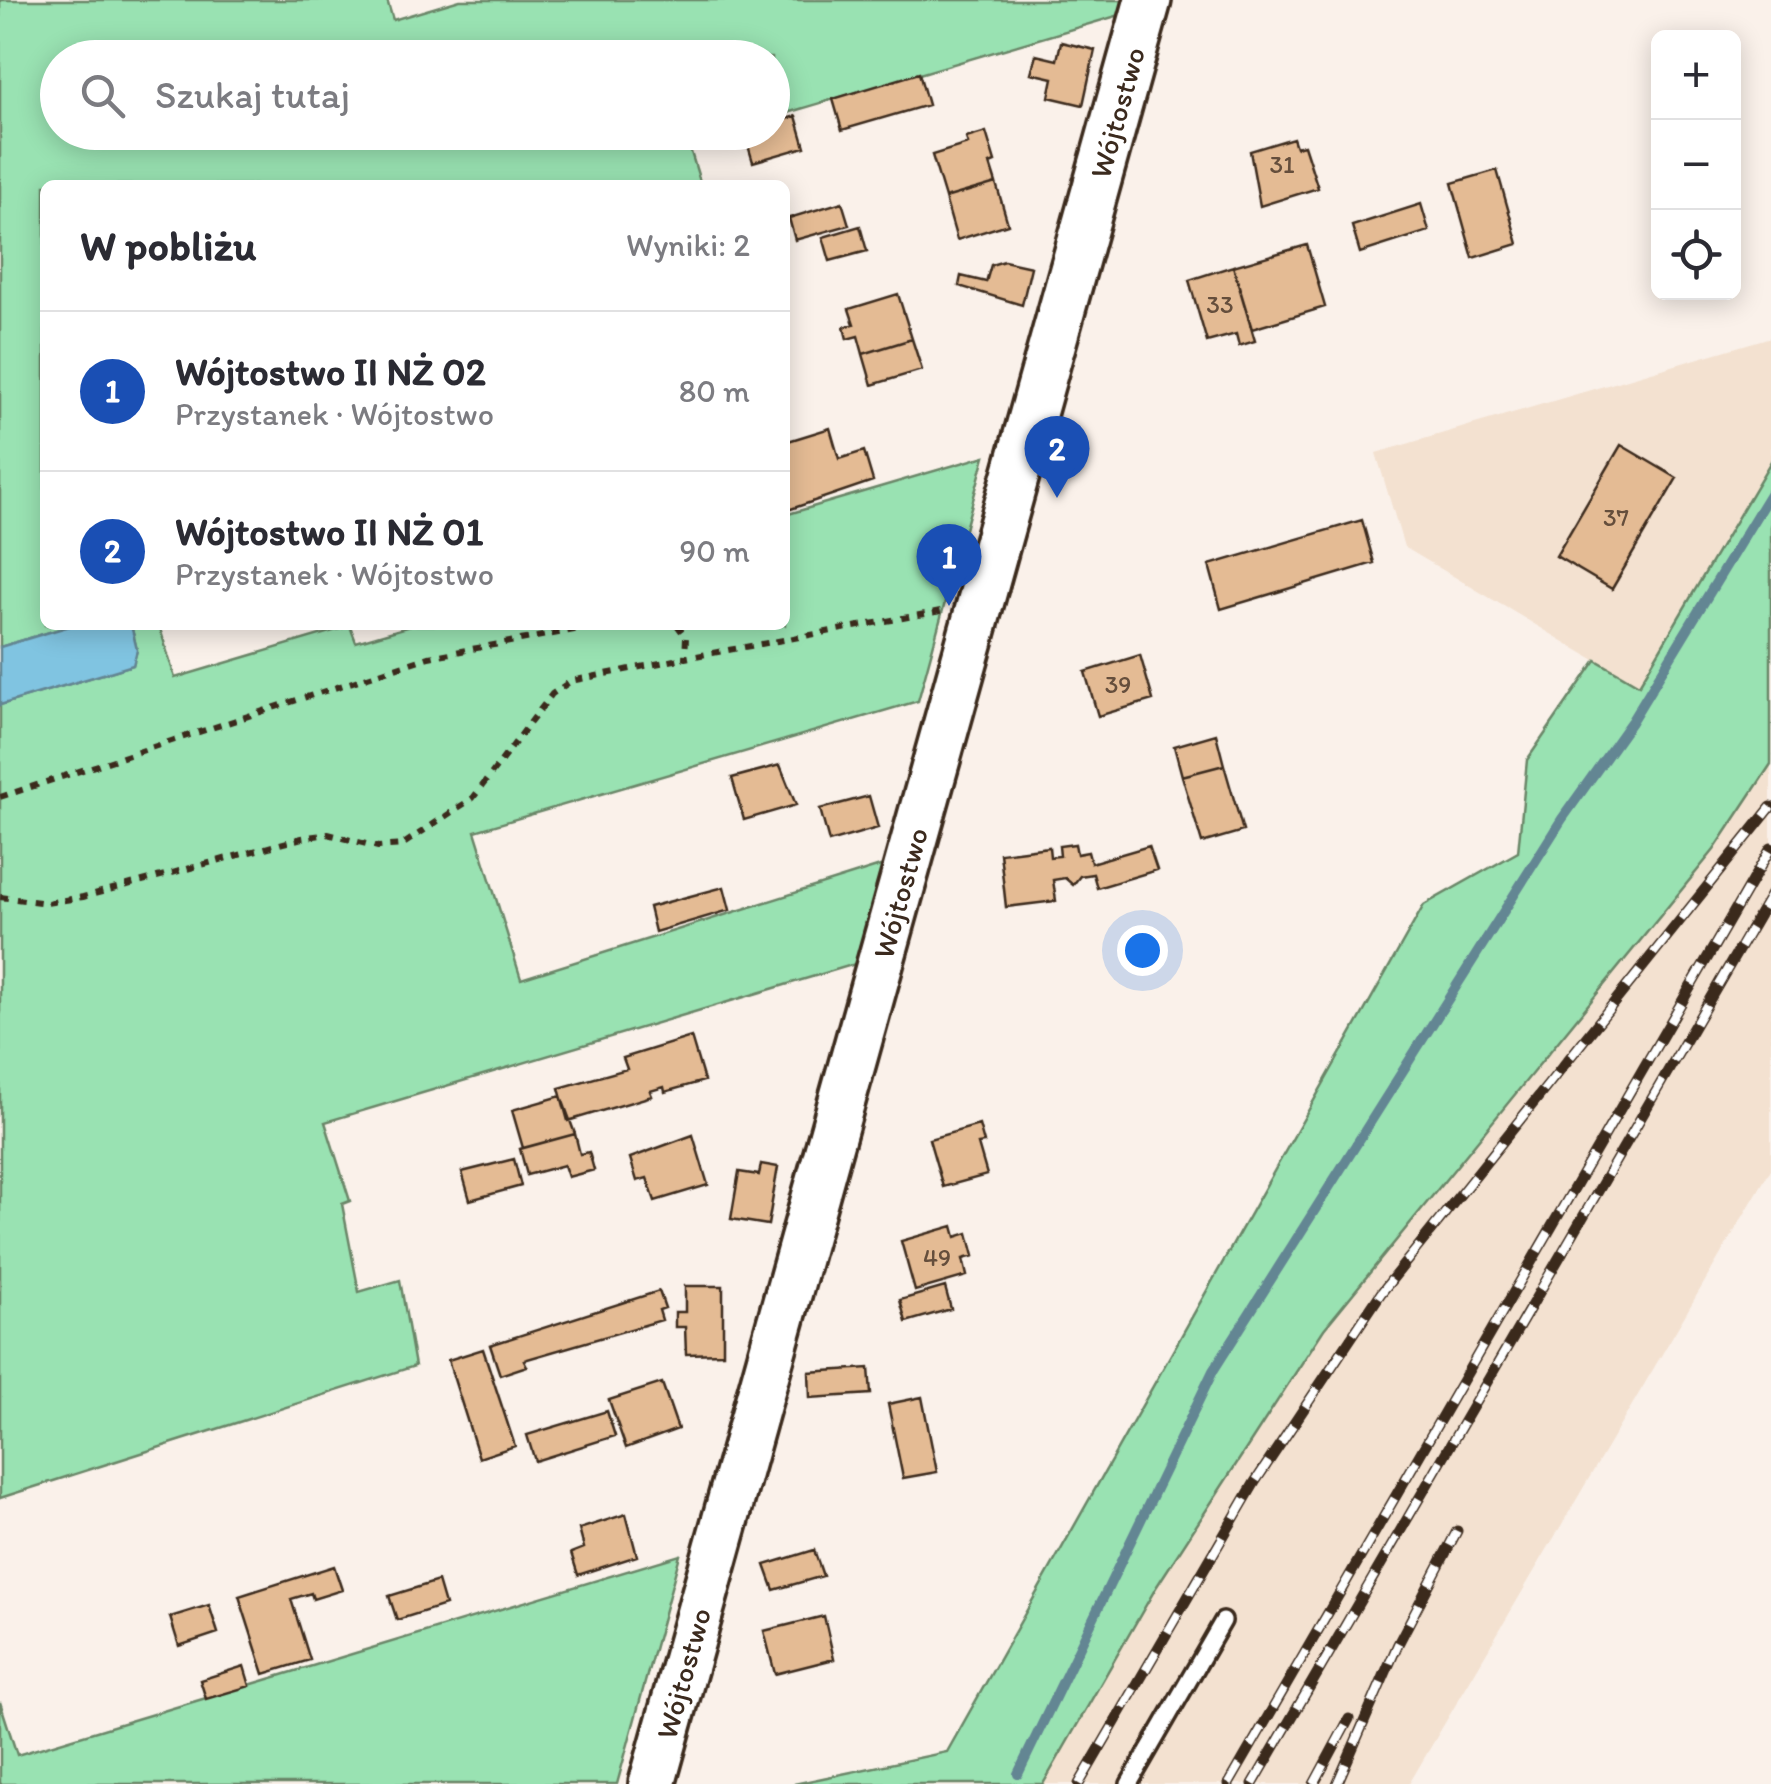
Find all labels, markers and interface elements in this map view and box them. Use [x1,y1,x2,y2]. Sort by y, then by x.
map controls [1651,30,1741,300]
button: + [1651,30,1741,120]
search box [40,40,790,150]
street label: Wójtostwo [1081,43,1153,182]
icon: search [75,68,130,123]
text: Szukaj tutaj [155,72,350,118]
button: − [1651,120,1741,210]
house number: 31 [1269,149,1295,179]
button: locate [1651,210,1741,300]
text: W pobliżu [80,220,256,271]
text: Wyniki: 2 [626,226,750,264]
house number: 33 [1206,289,1234,319]
text: Wójtostwo II NŻ 02 [175,349,486,395]
text: 1 [105,372,120,410]
text: 80 m [679,372,750,410]
text: Przystanek · Wójtostwo [175,395,494,433]
pin: 2 [1024,416,1090,498]
house number: 37 [1603,502,1629,532]
text: Wójtostwo II NŻ 01 [175,509,483,555]
pin: 1 [916,524,982,606]
text: 2 [104,532,121,570]
text: 90 m [679,532,750,570]
text: Przystanek · Wójtostwo [175,555,494,593]
house number: 39 [1105,669,1131,699]
street label: Wójtostwo [864,823,936,963]
your location [1117,925,1168,976]
house number: 49 [923,1242,951,1272]
street label: Wójtostwo [647,1603,719,1743]

